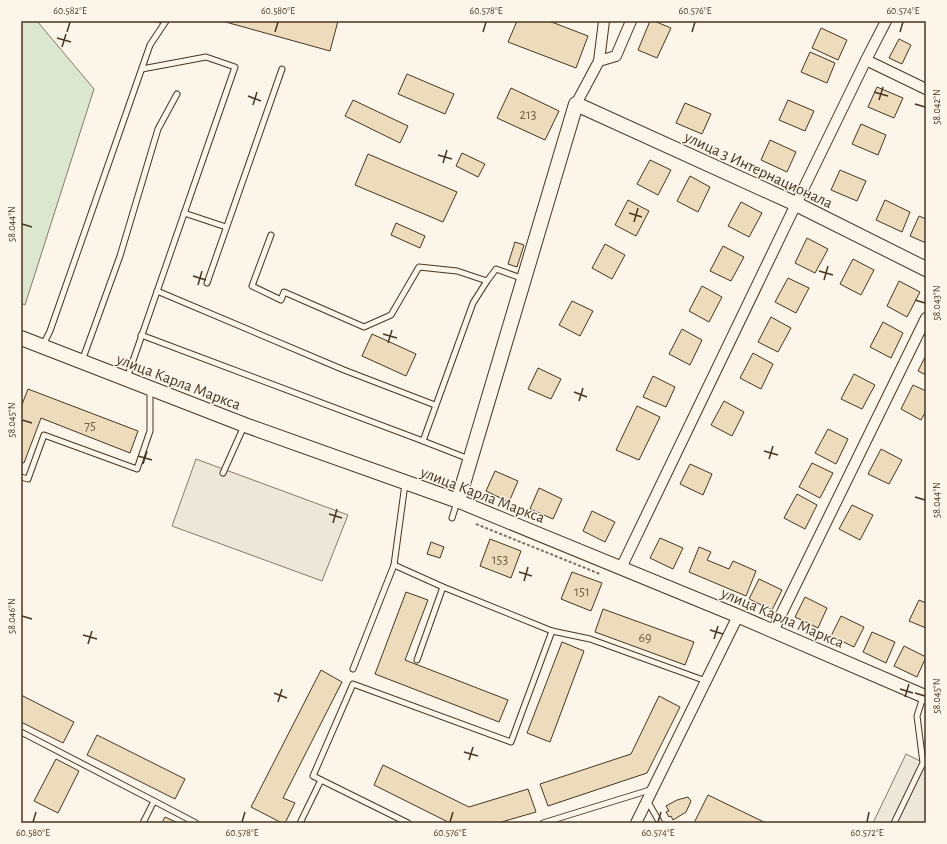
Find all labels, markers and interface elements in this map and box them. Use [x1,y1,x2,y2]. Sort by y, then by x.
text: 60.582°E [53,6,87,16]
text: 60.580°E [261,6,295,16]
text: 60.578°E [469,6,503,16]
text: 60.576°E [678,6,712,16]
text: 60.574°E [886,6,920,16]
text: 58.042°N [932,89,942,125]
house number: 213 [520,108,537,122]
street label: улица 3 Интернационала [681,128,835,212]
text: 58.044°N [7,206,17,242]
text: 58.043°N [932,285,942,321]
street label: улица Карла Маркса [113,351,243,414]
text: 58.045°N [7,402,17,438]
house number: 75 [84,419,96,433]
street label: улица Карла Маркса [417,464,547,527]
text: 58.044°N [932,482,942,518]
house number: 153 [492,553,508,567]
street label: улица Карла Маркса [718,584,846,652]
house number: 151 [574,585,590,599]
text: 58.046°N [7,598,17,634]
house number: 69 [638,631,652,645]
text: 58.045°N [932,678,942,714]
text: 60.580°E [16,828,50,838]
text: 60.578°E [225,828,259,838]
text: 60.576°E [433,828,467,838]
text: 60.574°E [641,828,675,838]
text: 60.572°E [851,828,884,838]

